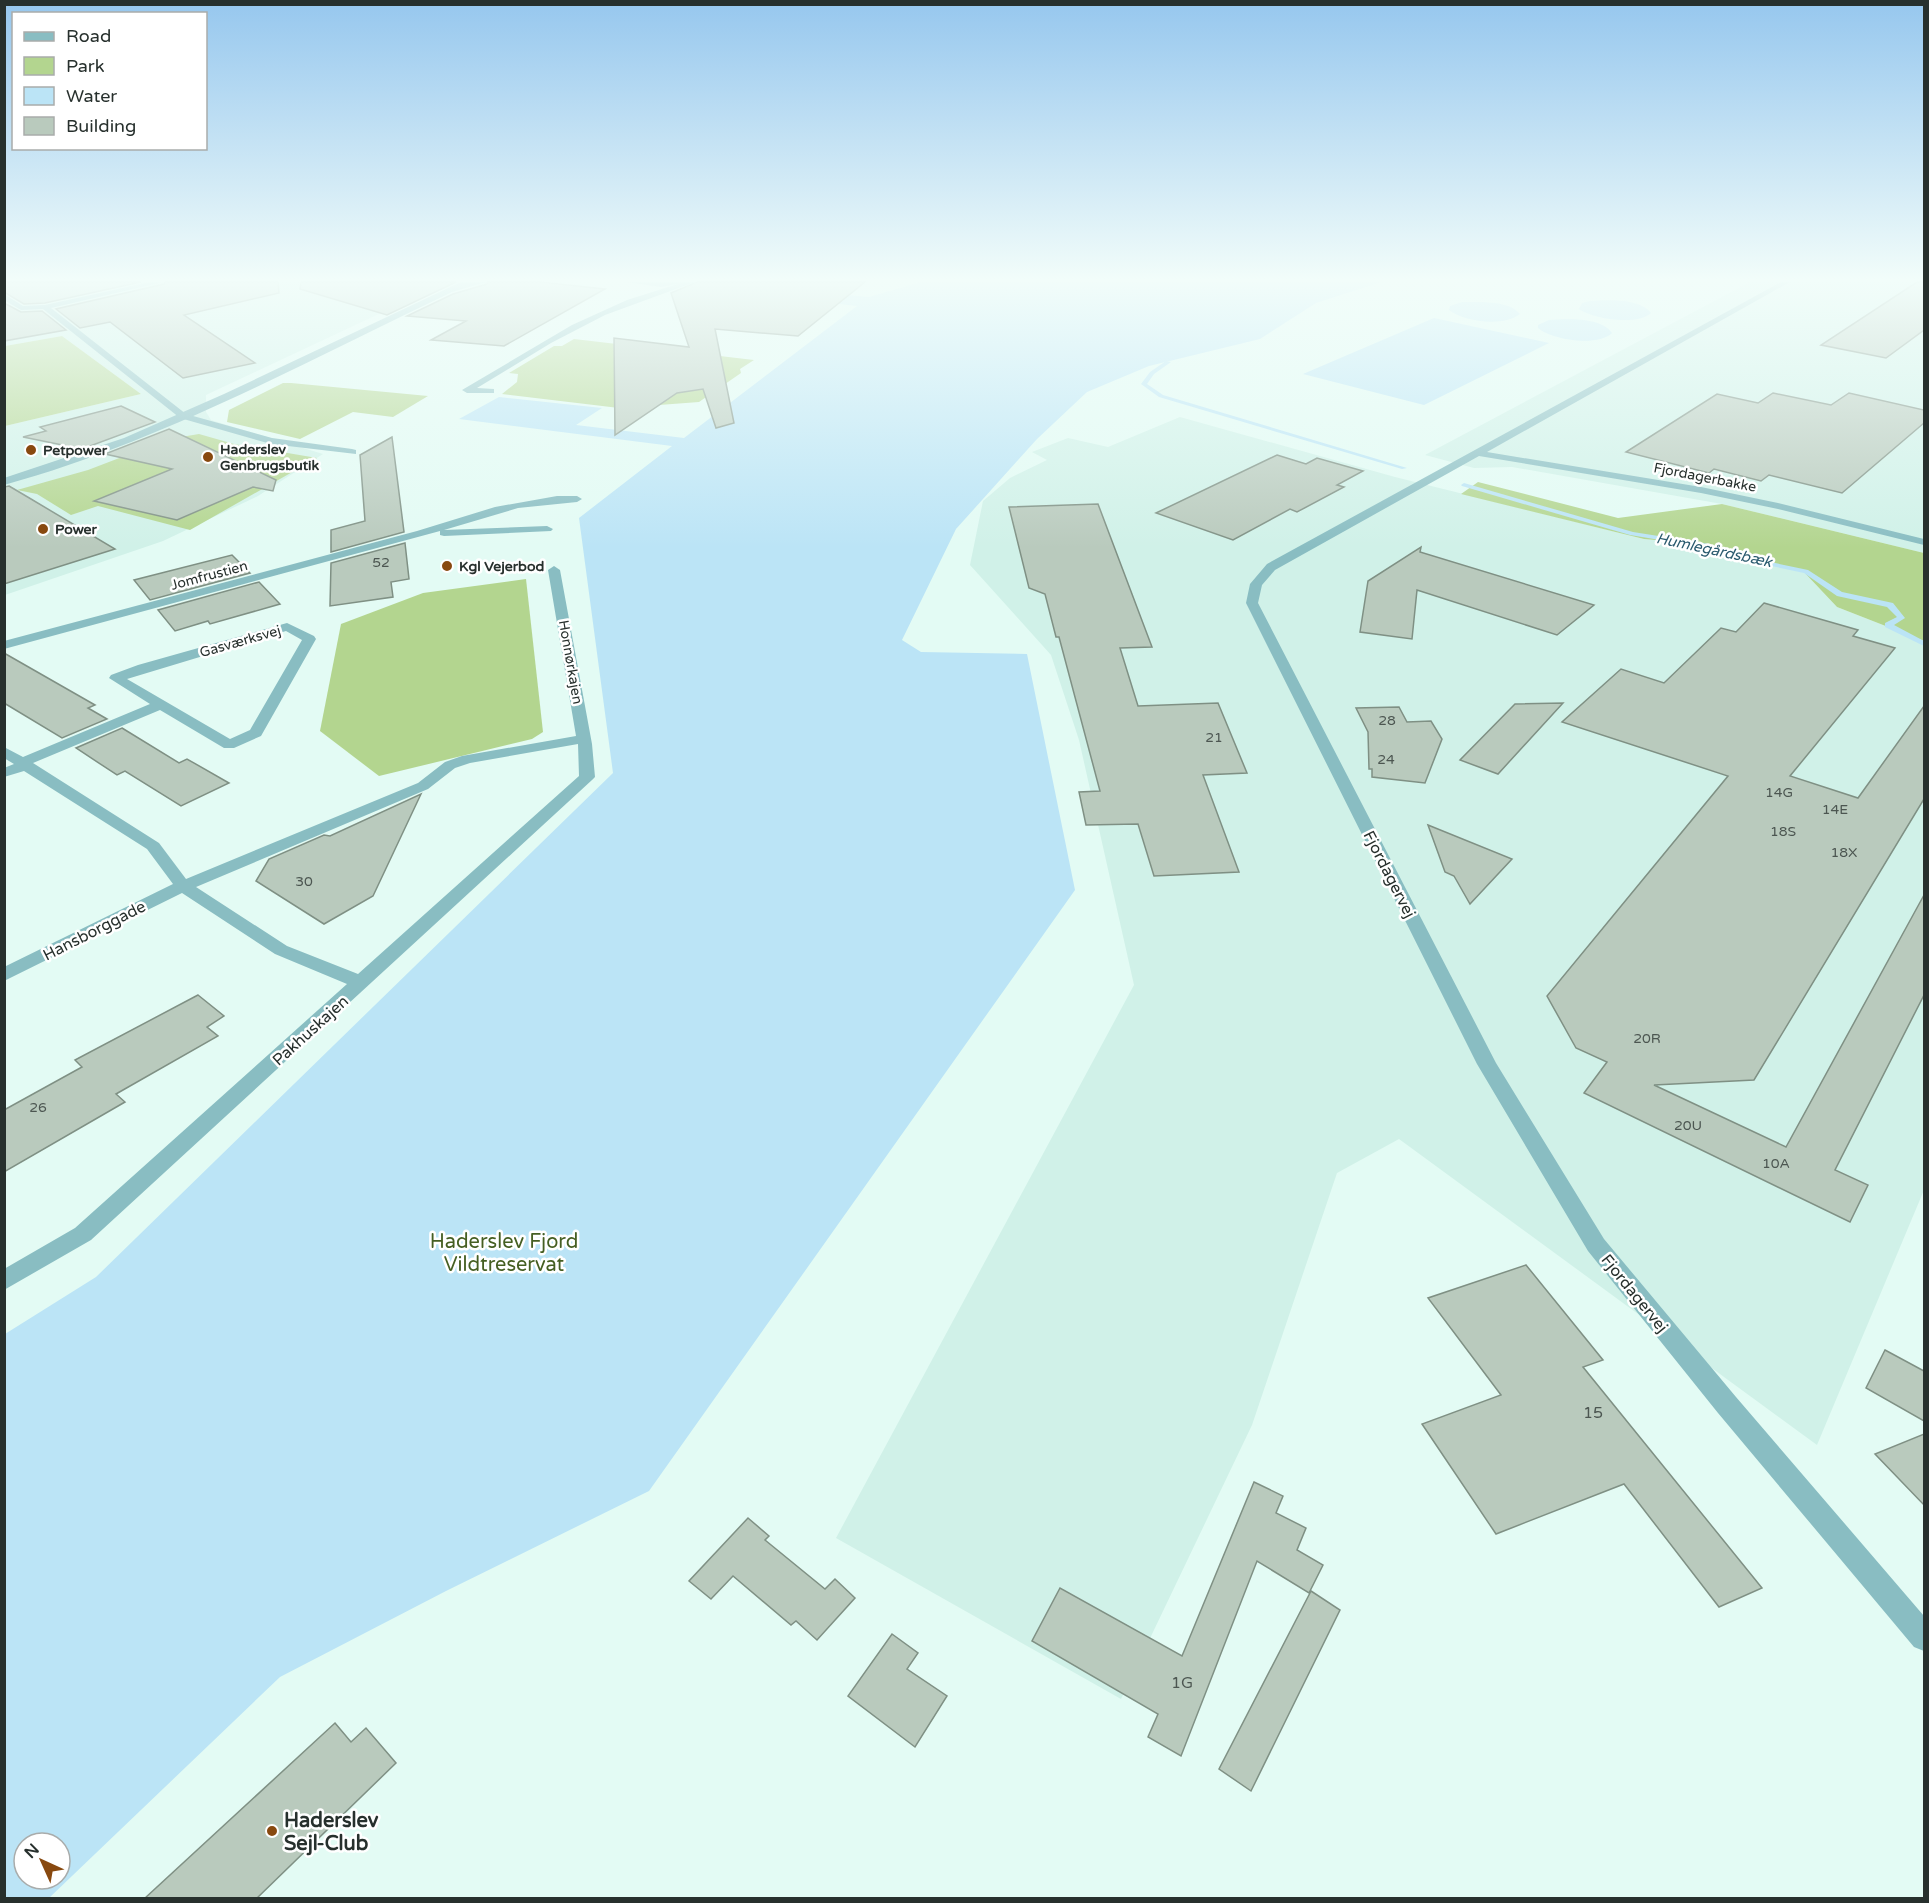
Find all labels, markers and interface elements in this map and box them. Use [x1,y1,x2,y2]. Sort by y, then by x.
legend [12,12,207,150]
text: Road [66,25,111,47]
text: Park [66,55,105,77]
text: Water [66,85,117,107]
text: Building [66,115,136,137]
place label: Haderslev Genbrugsbutik [220,441,320,474]
place label: Petpower [43,442,108,459]
marker: Petpower [24,443,38,457]
marker: Haderslev Genbrugsbutik [201,450,215,464]
street label: Fjordagerbakke [1652,459,1758,496]
place label: Power [55,521,98,538]
marker: Power [36,522,50,536]
water label: Humlegårdsbæk [1655,529,1775,571]
house number: 52 [372,554,390,571]
street label: Jomfrustien [169,557,249,594]
place label: Kgl Vejerbod [459,558,544,575]
marker: Kgl Vejerbod [440,559,454,573]
street label: Honnørkajen [555,619,586,706]
street label: Gasværksvej [198,622,283,661]
house number: 28 [1378,712,1396,729]
house number: 21 [1205,729,1223,746]
house number: 24 [1377,751,1395,768]
house number: 14G [1765,784,1793,801]
house number: 14E [1822,801,1848,818]
house number: 18S [1770,823,1796,840]
street label: Fjordagervej [1359,828,1420,921]
house number: 18X [1831,844,1857,861]
house number: 30 [295,873,313,890]
street label: Hansborggade [40,896,149,965]
street label: Pakhuskajen [268,991,353,1070]
house number: 20R [1633,1030,1661,1047]
house number: 26 [29,1099,47,1116]
house number: 20U [1674,1117,1702,1134]
house number: 10A [1762,1155,1790,1172]
park label: Haderslev Fjord Vildtreservat [430,1230,578,1277]
street label: Fjordagervej [1597,1250,1672,1337]
house number: 15 [1583,1403,1603,1423]
house number: 1G [1171,1673,1193,1693]
place label: Haderslev Sejl-Club [284,1809,379,1856]
marker: Haderslev Sejl-Club [265,1824,279,1838]
north arrow [12,1831,72,1891]
text: N [20,1839,44,1863]

